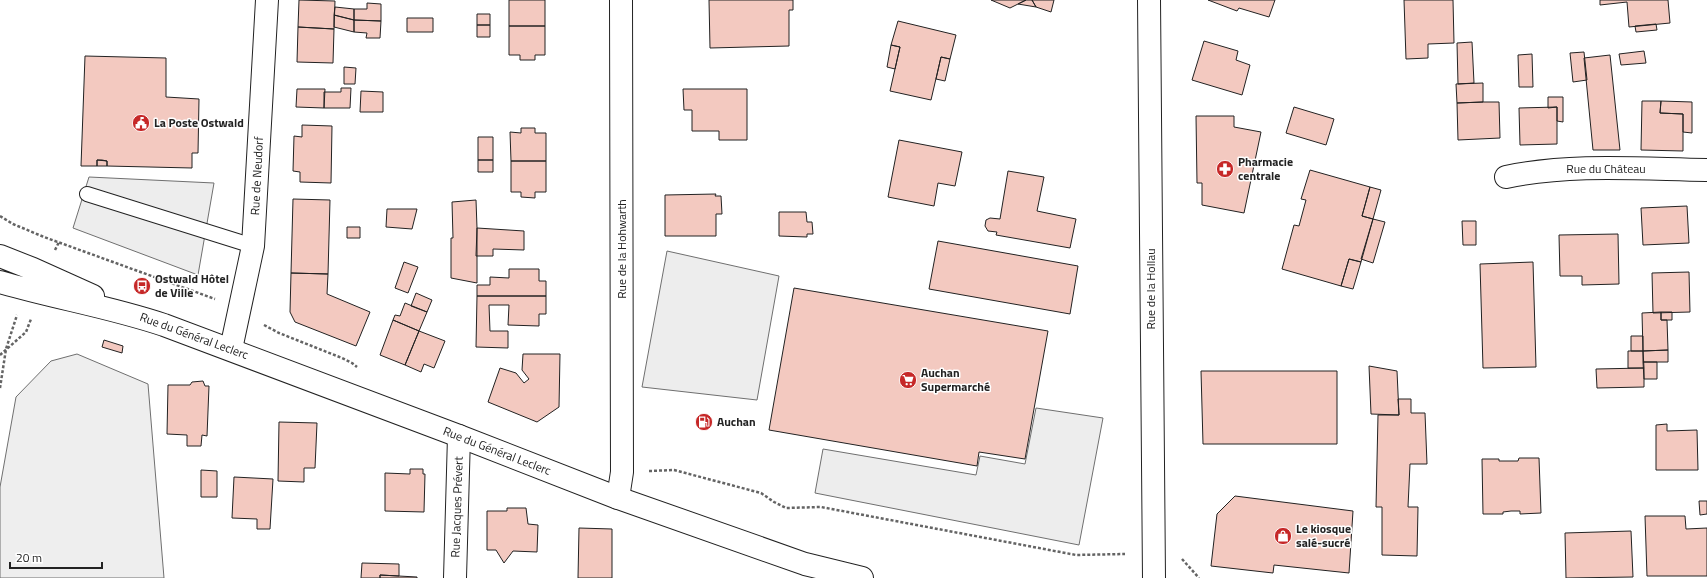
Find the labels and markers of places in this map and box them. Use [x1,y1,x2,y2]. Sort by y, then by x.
public building icon: La Poste Ostwald [131,113,151,133]
place label: La Poste Ostwald [154,113,244,132]
place label: Pharmacie centrale [1238,152,1293,185]
pharmacy icon: Pharmacie centrale [1215,159,1235,179]
place label: Ostwald Hôtel de Ville [155,269,229,302]
bus stop icon: Ostwald Hôtel de Ville [132,276,152,296]
place label: Auchan Supermarché [921,363,990,396]
supermarket icon: Auchan Supermarché [898,370,918,390]
fuel station icon: Auchan [694,412,714,432]
place label: Auchan [717,412,756,431]
place label: Le kiosque salé-sucré [1296,519,1351,552]
shop icon: Le kiosque salé-sucré [1273,526,1293,546]

